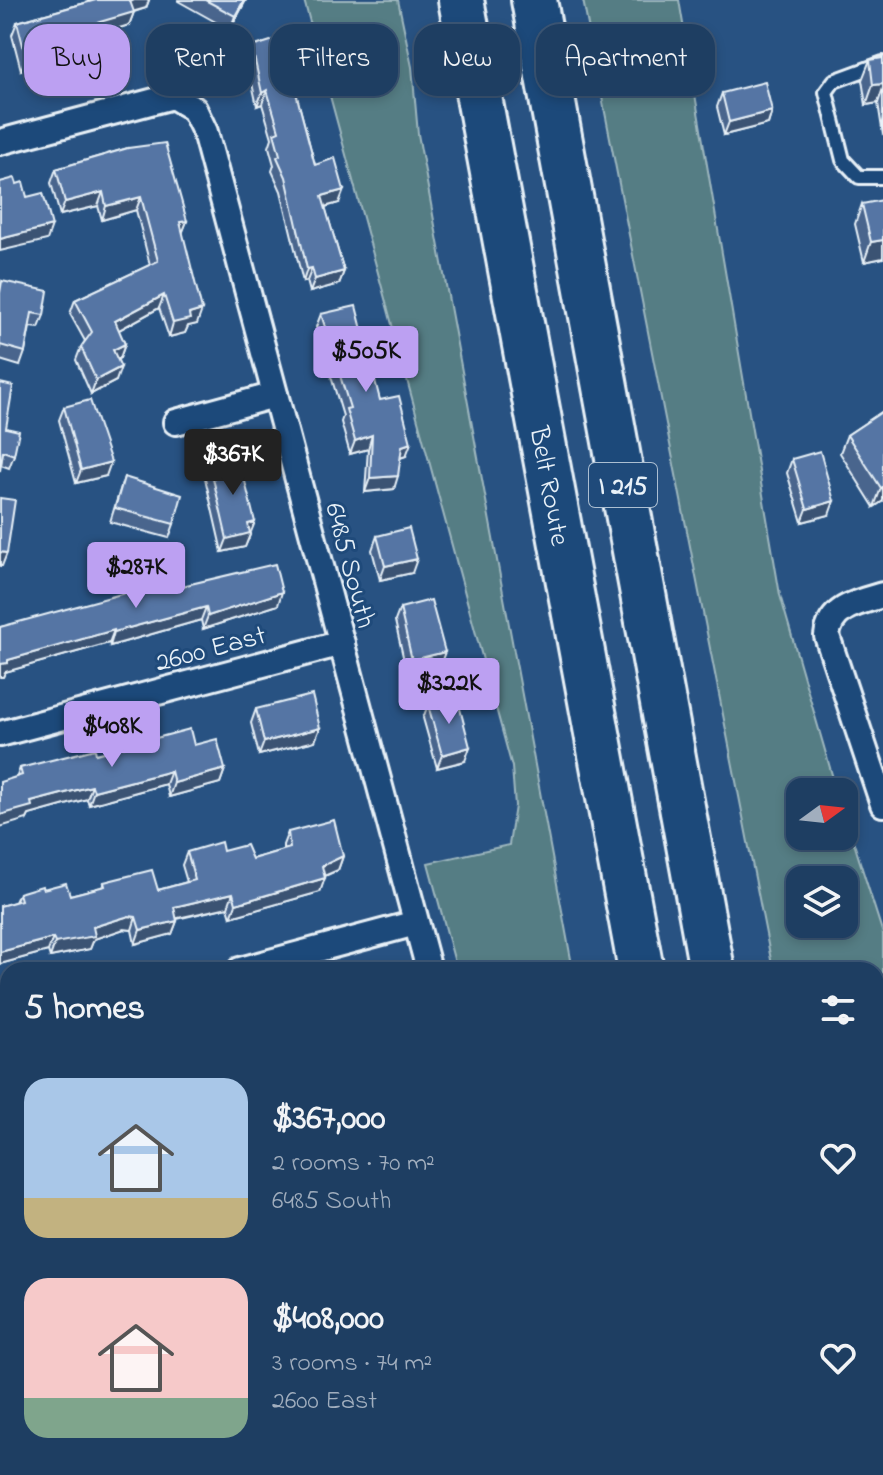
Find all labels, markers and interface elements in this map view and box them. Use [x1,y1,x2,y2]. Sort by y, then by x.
chip: Buy [24,24,130,96]
chip: Rent [146,24,254,96]
chip: Filters [270,24,398,96]
chip: New [414,24,520,96]
chip: Apartment [536,24,715,96]
pin: $505K [310,326,422,394]
text: $505K [331,333,401,371]
street label: Belt Route [516,422,579,550]
pin: $367K [177,429,289,497]
text: $367K [202,436,264,474]
road number: I 215 [589,463,657,507]
street label: 6485 South [312,499,385,633]
pin: $287K [80,542,192,610]
text: $287K [105,549,167,587]
street label: 2600 East [151,616,271,685]
pin: $322K [393,658,505,726]
text: $322K [417,665,481,703]
pin: $408K [56,701,168,769]
text: $408K [82,708,142,746]
north arrow [786,778,858,850]
map controls [786,778,858,938]
button: layers [786,866,858,938]
text: 5 homes [24,985,145,1035]
icon: filters [816,988,860,1032]
text: $367,000 [272,1095,386,1145]
icon: home [88,1110,184,1206]
icon: heart [816,1136,860,1180]
text: 2 rooms · 70 m² [272,1145,435,1183]
text: 6485 South [272,1183,391,1221]
text: $408,000 [272,1295,384,1345]
icon: home [88,1310,184,1406]
icon: heart [816,1336,860,1380]
text: 3 rooms · 74 m² [272,1345,432,1383]
text: 2600 East [272,1383,377,1421]

